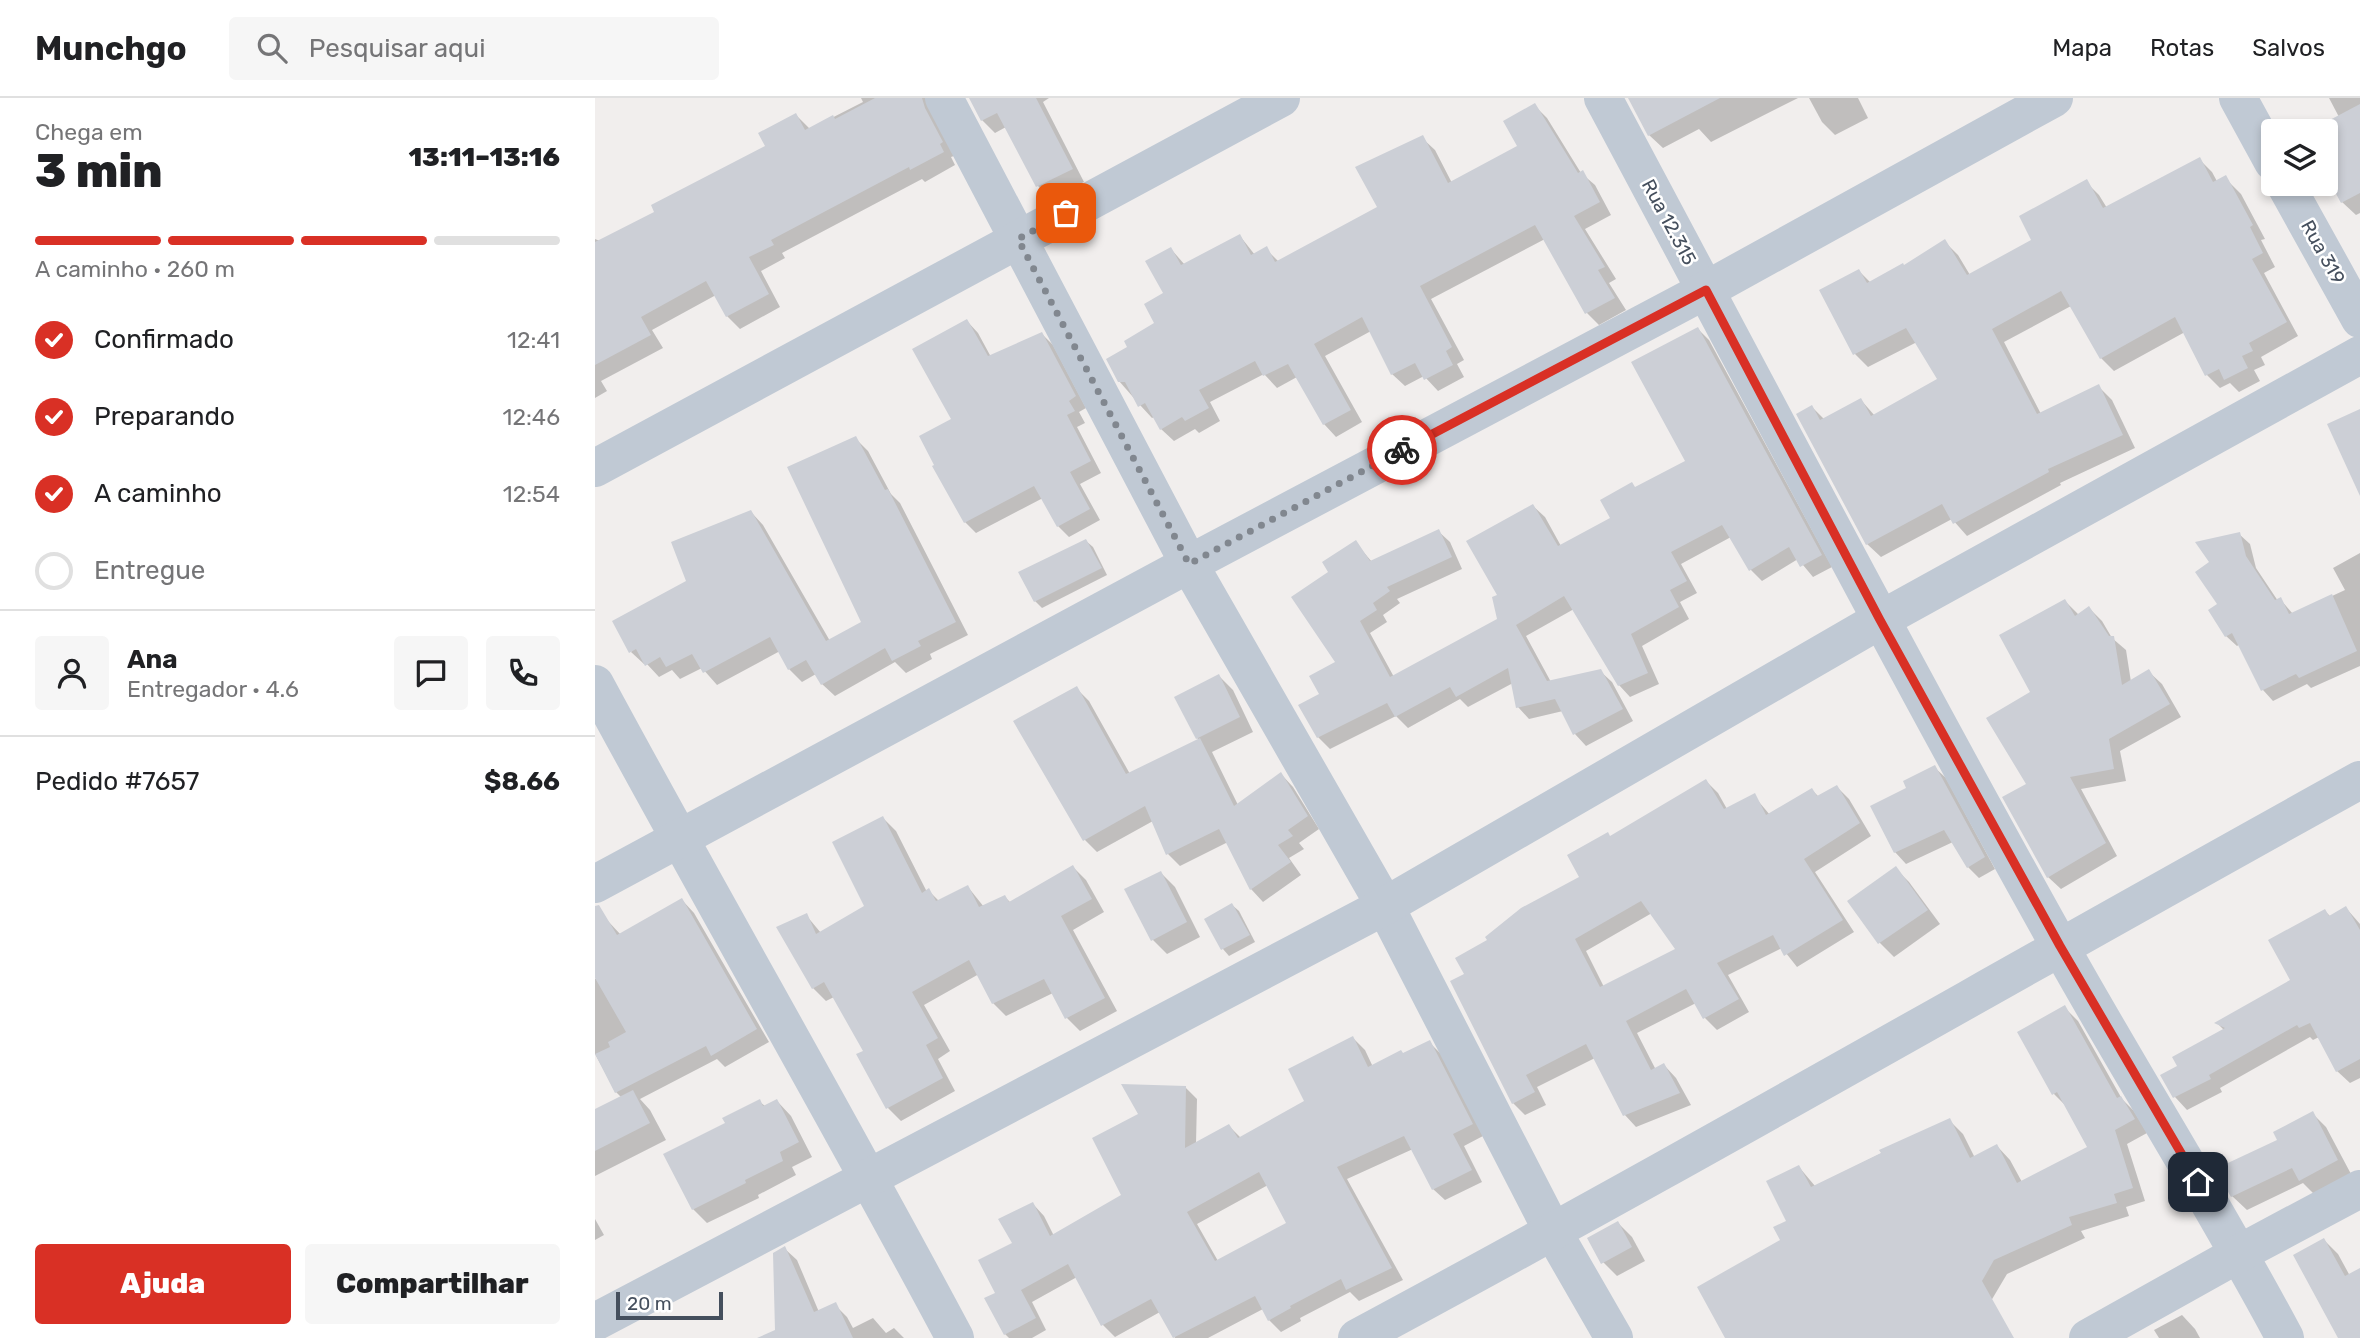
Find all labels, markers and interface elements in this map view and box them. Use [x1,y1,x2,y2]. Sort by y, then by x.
search box [229,17,719,80]
text: Munchgo [35,29,187,68]
icon: search [253,29,291,67]
text: Pesquisar aqui [309,33,486,64]
text: Mapa [2052,34,2112,62]
text: Rotas [2150,34,2214,62]
text: Salvos [2252,34,2325,62]
text: Chega em [35,118,143,146]
map controls [2261,119,2338,196]
button: layers [2261,119,2338,196]
text: 13:11–13:16 [408,142,560,173]
text: 3 min [35,144,163,199]
street label: Rua 12.315 [1637,175,1701,269]
pin [1036,183,1096,243]
icon: bag [1047,194,1085,232]
street label: Rua 319 [2296,216,2350,288]
text: A caminho · 260 m [35,255,235,283]
icon: check [35,321,73,359]
text: Confirmado [94,324,234,355]
text: 12:41 [507,326,560,354]
icon: check [35,398,73,436]
text: Preparando [94,401,235,432]
text: 12:46 [503,403,560,431]
courier [1367,415,1437,485]
icon: bike [1383,431,1421,469]
icon: check [35,475,73,513]
text: A caminho [94,478,222,509]
text: 12:54 [503,480,560,508]
text: Entregue [94,555,205,586]
button: person [35,636,109,710]
button: chat [394,636,468,710]
button: phone [486,636,560,710]
text: Ana [127,644,178,675]
text: Entregador · 4.6 [127,675,299,703]
text: Pedido #7657 [35,766,199,797]
text: $8.66 [484,766,560,797]
pin [2168,1152,2228,1212]
icon: home [2179,1163,2217,1201]
button: Ajuda [35,1244,291,1324]
button: Compartilhar [305,1244,560,1324]
scale bar [616,1289,723,1321]
text: 20 m [627,1292,672,1315]

